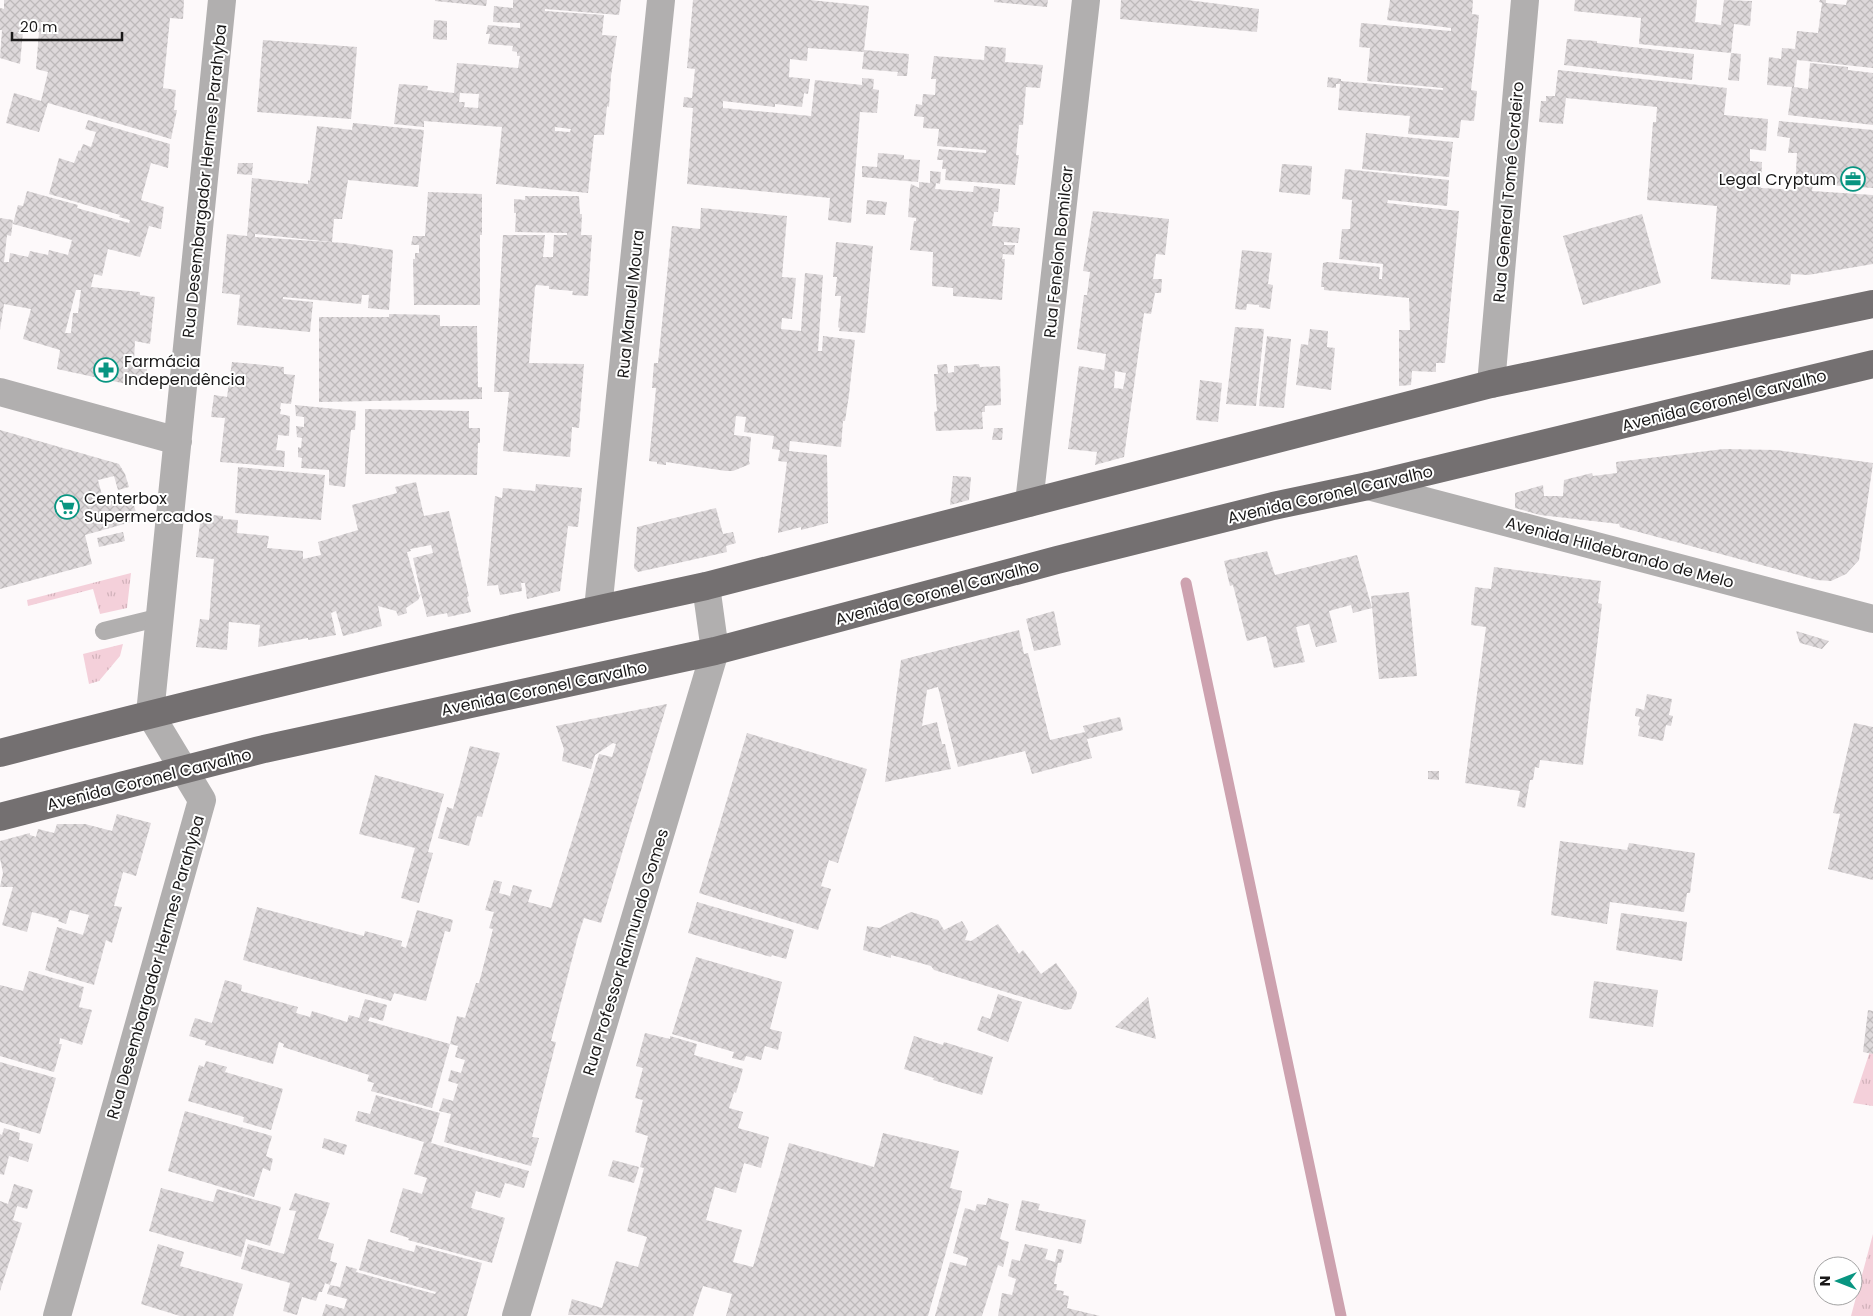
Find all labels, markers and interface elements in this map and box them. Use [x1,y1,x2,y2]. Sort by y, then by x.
scale bar [12,10,122,42]
text: 20 m [20,16,58,37]
street label: Rua Desembargador Hermes Parahyba [177,23,232,339]
street label: Rua General Tomé Cordeiro [1487,81,1530,303]
street label: Rua Fenelon Bomilcar [1038,165,1079,339]
office icon: Legal Cryptum [1840,166,1866,192]
place label: Legal Cryptum [1719,168,1836,191]
street label: Rua Manuel Moura [611,229,650,379]
place label: Farmácia Independência [124,350,245,391]
pharmacy icon: Farmácia Independência [93,357,119,383]
street label: Avenida Coronel Carvalho [1619,364,1829,437]
street label: Avenida Coronel Carvalho [1225,460,1435,529]
place label: Centerbox Supermercados [84,487,213,528]
supermarket icon: Centerbox Supermercados [54,494,80,520]
street label: Avenida Hildebrando de Melo [1503,511,1737,594]
street label: Avenida Coronel Carvalho [833,554,1042,631]
street label: Avenida Coronel Carvalho [439,655,649,722]
street label: Avenida Coronel Carvalho [44,743,254,816]
street label: Rua Desembargador Hermes Parahyba [101,812,210,1122]
street label: Rua Professor Raimundo Gomes [577,826,674,1078]
north arrow [1813,1256,1863,1306]
text: N [1815,1276,1835,1286]

